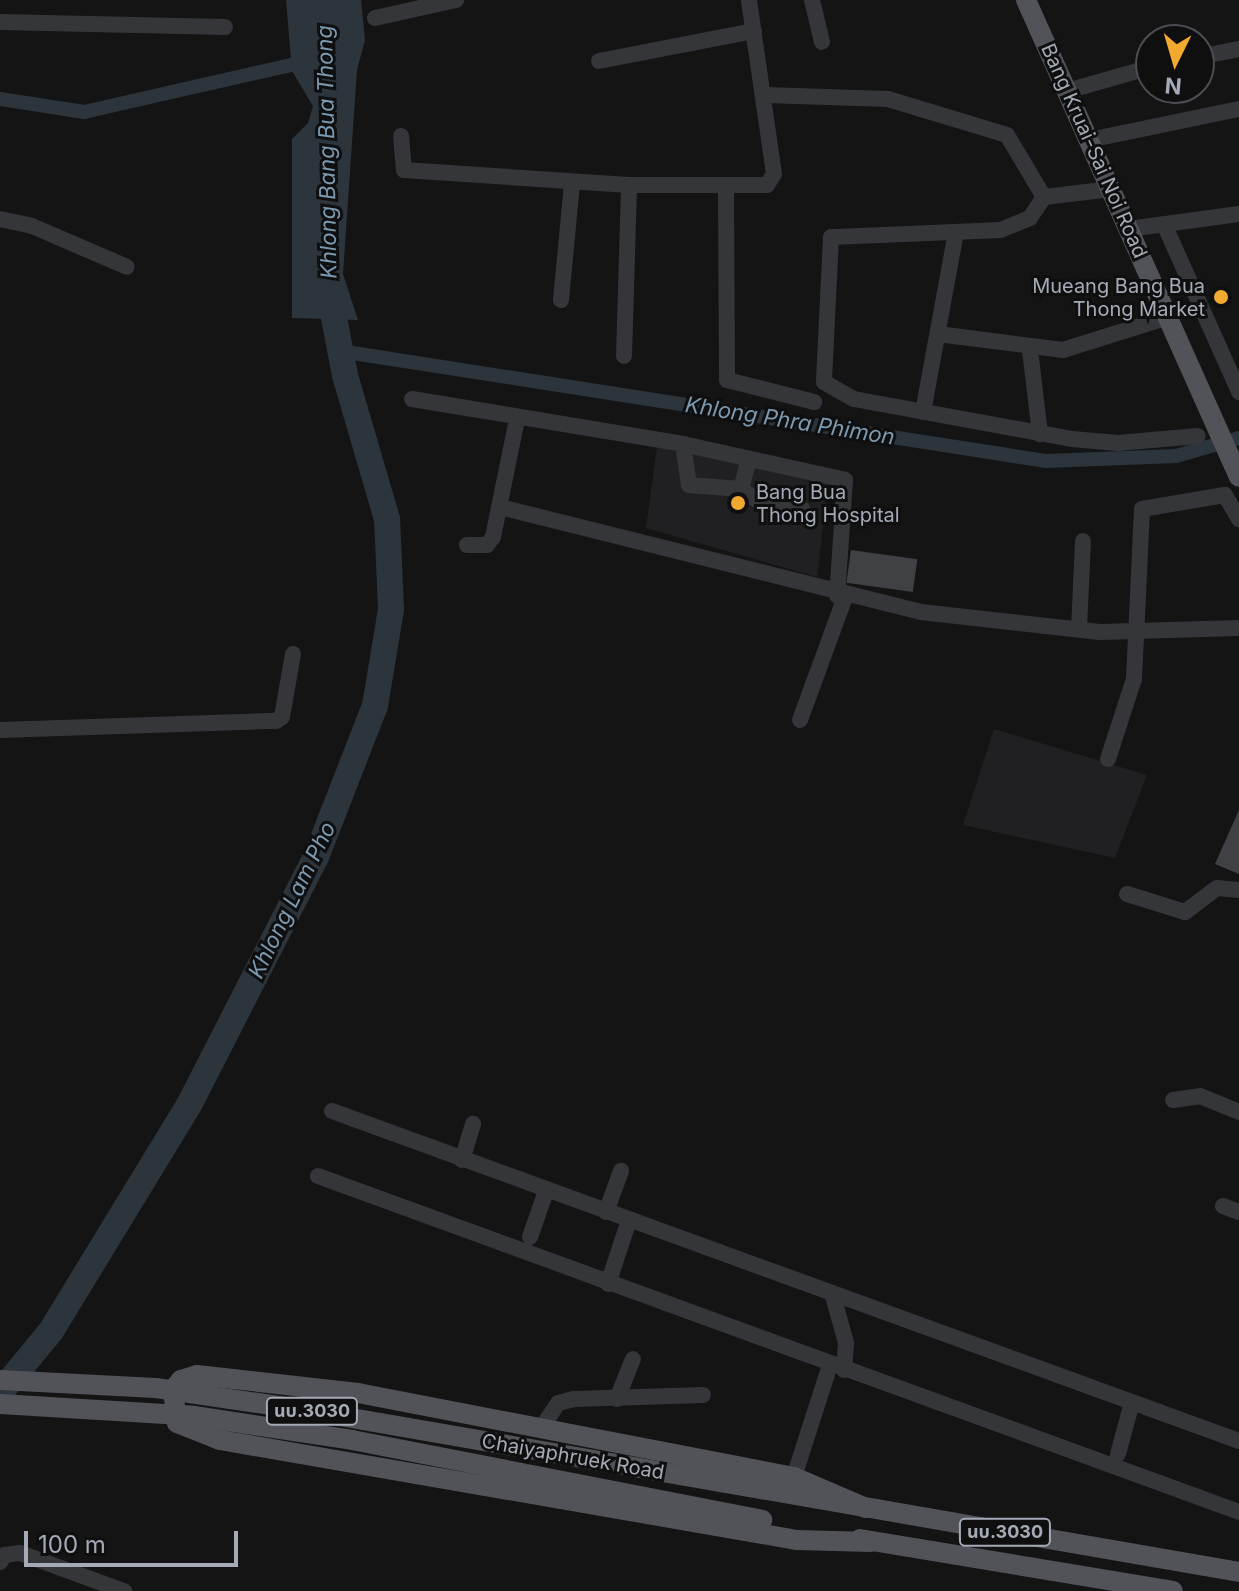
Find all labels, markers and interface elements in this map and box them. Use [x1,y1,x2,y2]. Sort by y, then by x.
north arrow [1135,24,1215,104]
water label: Khlong Bang Bua Thong [312,25,342,279]
street label: Bang Kruai-Sai Noi Road [1036,40,1152,262]
text: N [1164,72,1183,100]
place label: Mueang Bang Bua Thong Market [1032,274,1205,321]
marker: Mueang Bang Bua Thong Market [1212,288,1230,306]
water label: Khlong Phra Phimon [683,391,897,451]
place label: Bang Bua Thong Hospital [756,480,900,527]
marker: Bang Bua Thong Hospital [727,492,749,514]
water label: Khlong Lam Pho [243,818,341,982]
road number: นบ.3030 [264,1397,360,1425]
street label: Chaiyaphruek Road [480,1429,666,1485]
scale bar [28,1515,242,1565]
road number: นบ.3030 [957,1518,1053,1546]
text: 100 m [38,1530,106,1559]

